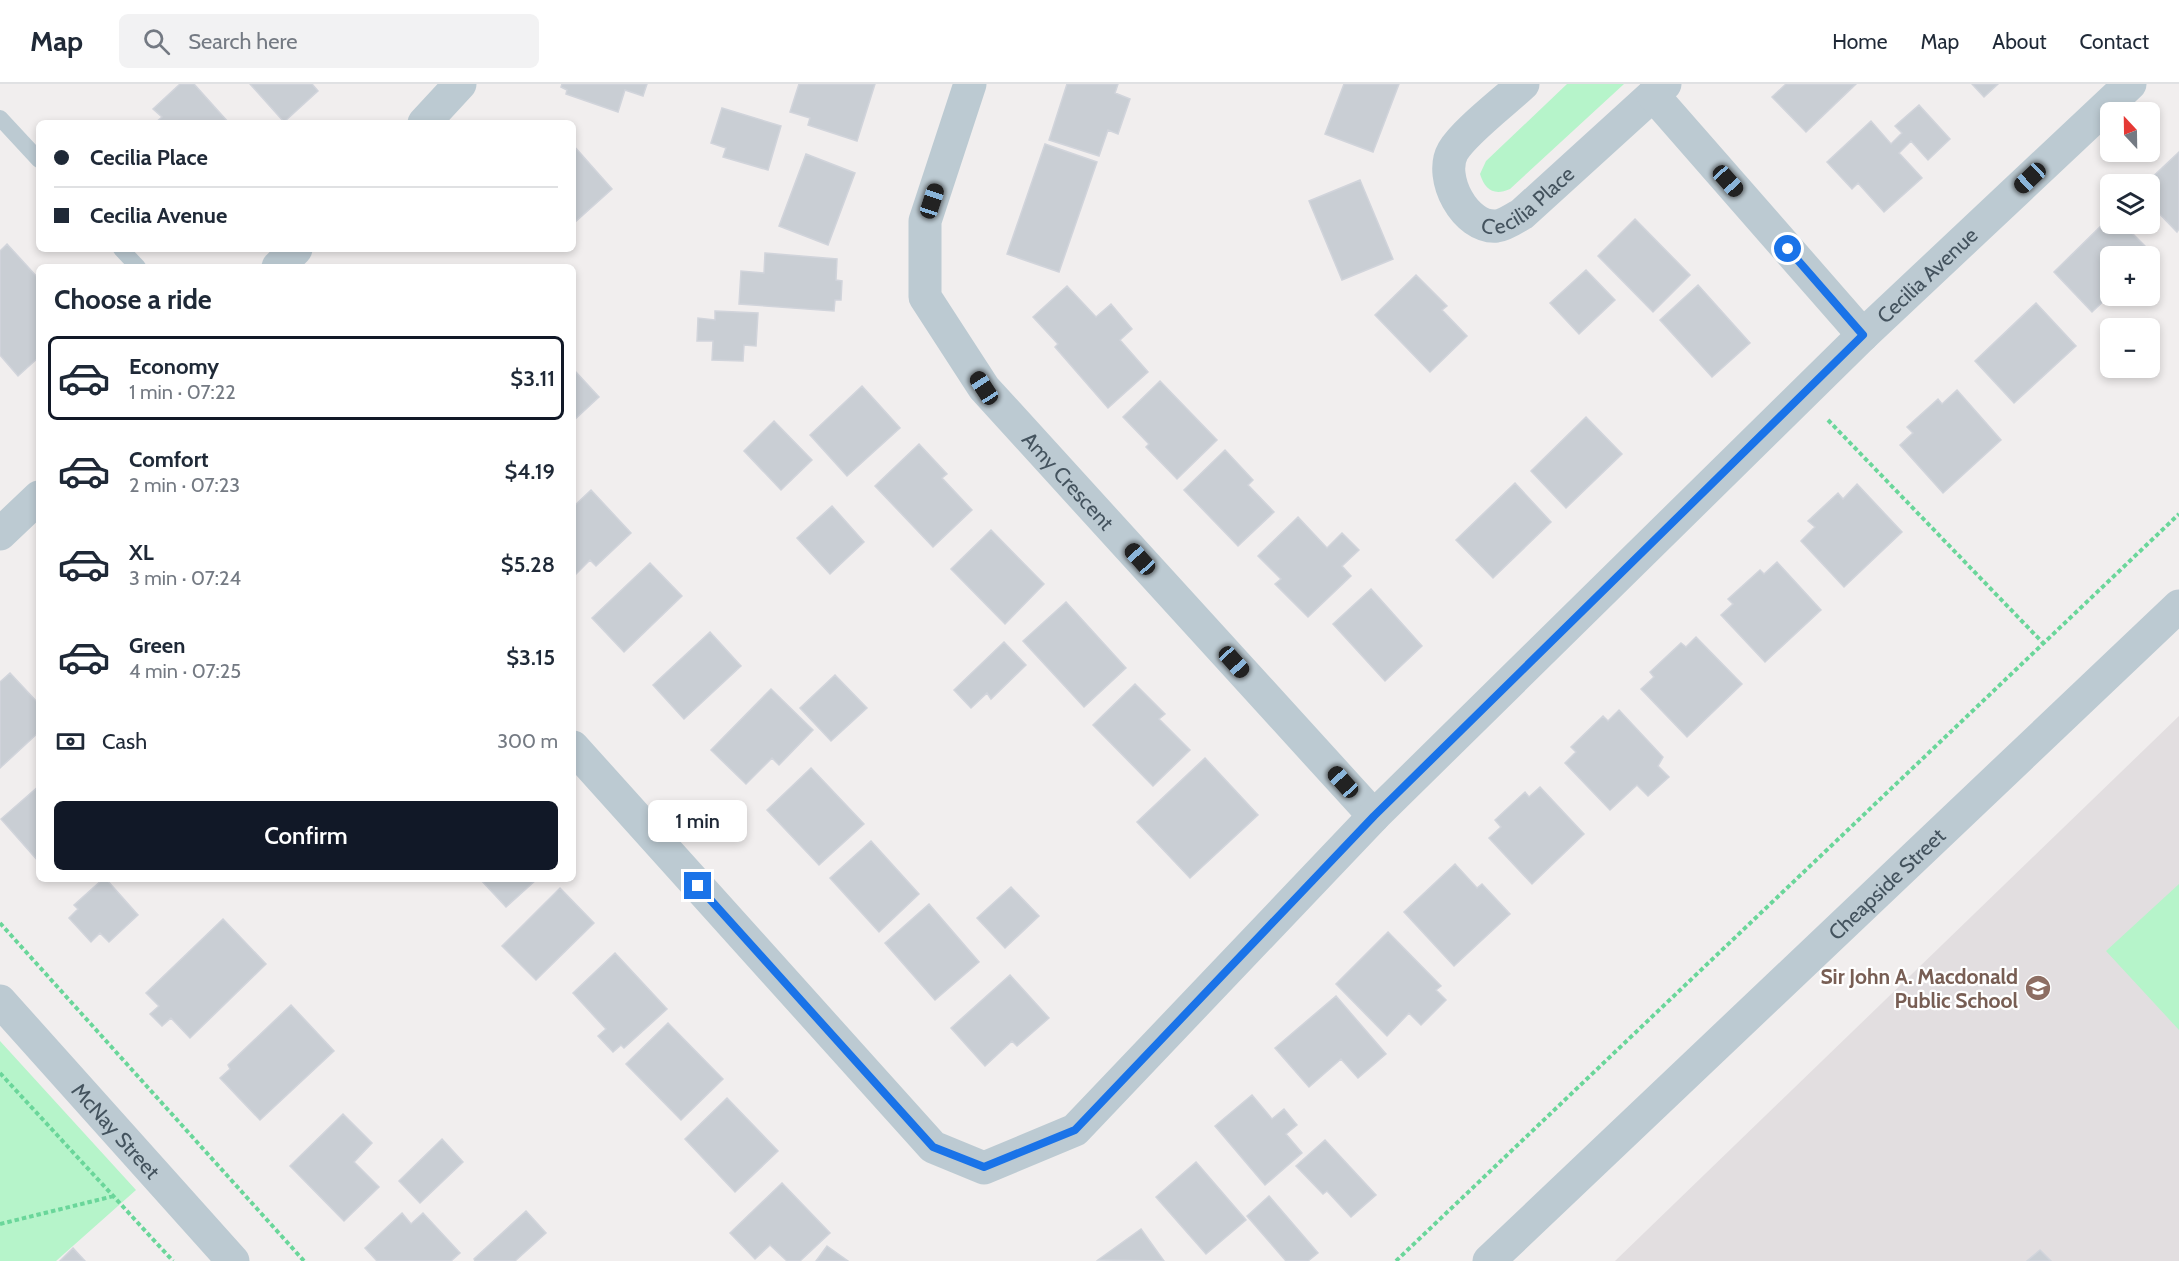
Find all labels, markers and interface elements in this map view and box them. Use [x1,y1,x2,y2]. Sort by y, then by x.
search box [119,14,539,68]
text: Map [30,24,83,58]
icon: search [140,25,173,58]
text: Search here [188,28,297,55]
text: Home [1832,29,1888,54]
text: Map [1921,29,1959,54]
text: About [1992,29,2046,54]
text: Contact [2079,29,2149,54]
north arrow [2100,102,2160,162]
map controls [2100,102,2160,378]
text: Cecilia Place [90,144,208,171]
car [2011,159,2049,197]
street label: Cecilia Place [1479,161,1579,239]
car [1709,162,1747,200]
button: layers [2100,174,2160,234]
car [918,181,946,221]
text: Cecilia Avenue [90,202,227,229]
street label: Cecilia Avenue [1872,222,1982,328]
route start [1774,235,1801,262]
button: + [2100,246,2160,306]
text: Choose a ride [54,283,212,316]
button: − [2100,318,2160,378]
icon: car [57,351,111,405]
text: Economy [129,353,219,380]
text: $3.11 [510,365,555,392]
car [967,368,1001,408]
text: 1 min · 07:22 [129,380,236,404]
street label: Amy Crescent [1017,426,1119,535]
icon: car [57,444,111,498]
text: Comfort [129,446,208,473]
text: $4.19 [504,458,555,485]
text: 2 min · 07:23 [129,473,240,497]
icon: car [57,537,111,591]
text: XL [129,539,154,566]
car [1121,540,1159,578]
text: $5.28 [501,551,555,578]
text: 3 min · 07:24 [129,566,241,590]
icon: car [57,630,111,684]
text: Green [129,632,185,659]
car [1215,643,1253,681]
text: $3.15 [506,644,555,671]
text: 4 min · 07:25 [129,659,241,683]
icon: cash [54,725,87,758]
text: Cash [102,728,147,755]
text: 300 m [497,729,558,753]
car [1324,763,1362,801]
callout: 1 min [648,799,748,841]
button: Confirm [54,801,558,870]
text: 1 min [675,809,720,833]
street label: Cheapside Street [1823,823,1950,945]
route end [684,872,711,899]
place label: Sir John A. Macdonald Public School [1821,964,2018,1013]
school or university icon: Sir John A. Macdonald Public School [2023,973,2053,1003]
street label: McNay Street [67,1078,165,1184]

